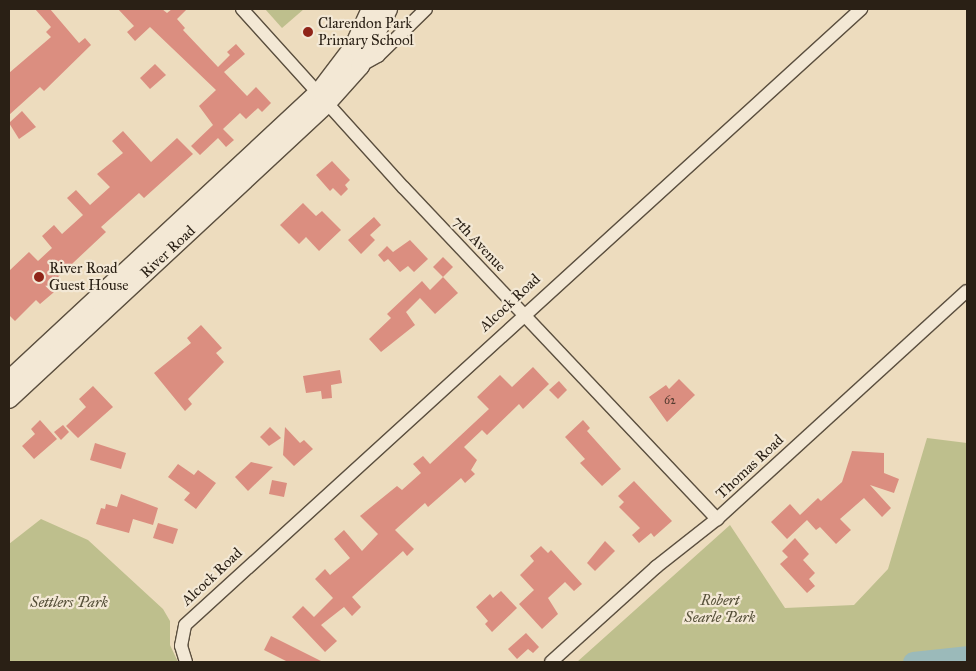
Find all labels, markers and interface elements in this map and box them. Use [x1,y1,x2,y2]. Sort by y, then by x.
place label: Clarendon Park Primary School [318,14,414,49]
marker: Clarendon Park Primary School [302,26,314,38]
street label: 7th Avenue [449,212,509,276]
street label: River Road [137,222,199,282]
place label: River Road Guest House [49,259,128,294]
street label: Alcock Road [476,270,544,336]
marker: River Road Guest House [33,271,45,283]
house number: 62 [664,394,676,408]
street label: Thomas Road [712,431,788,503]
street label: Alcock Road [178,544,246,610]
park label: Robert Searle Park [684,591,756,626]
park label: Settlers Park [30,594,108,612]

